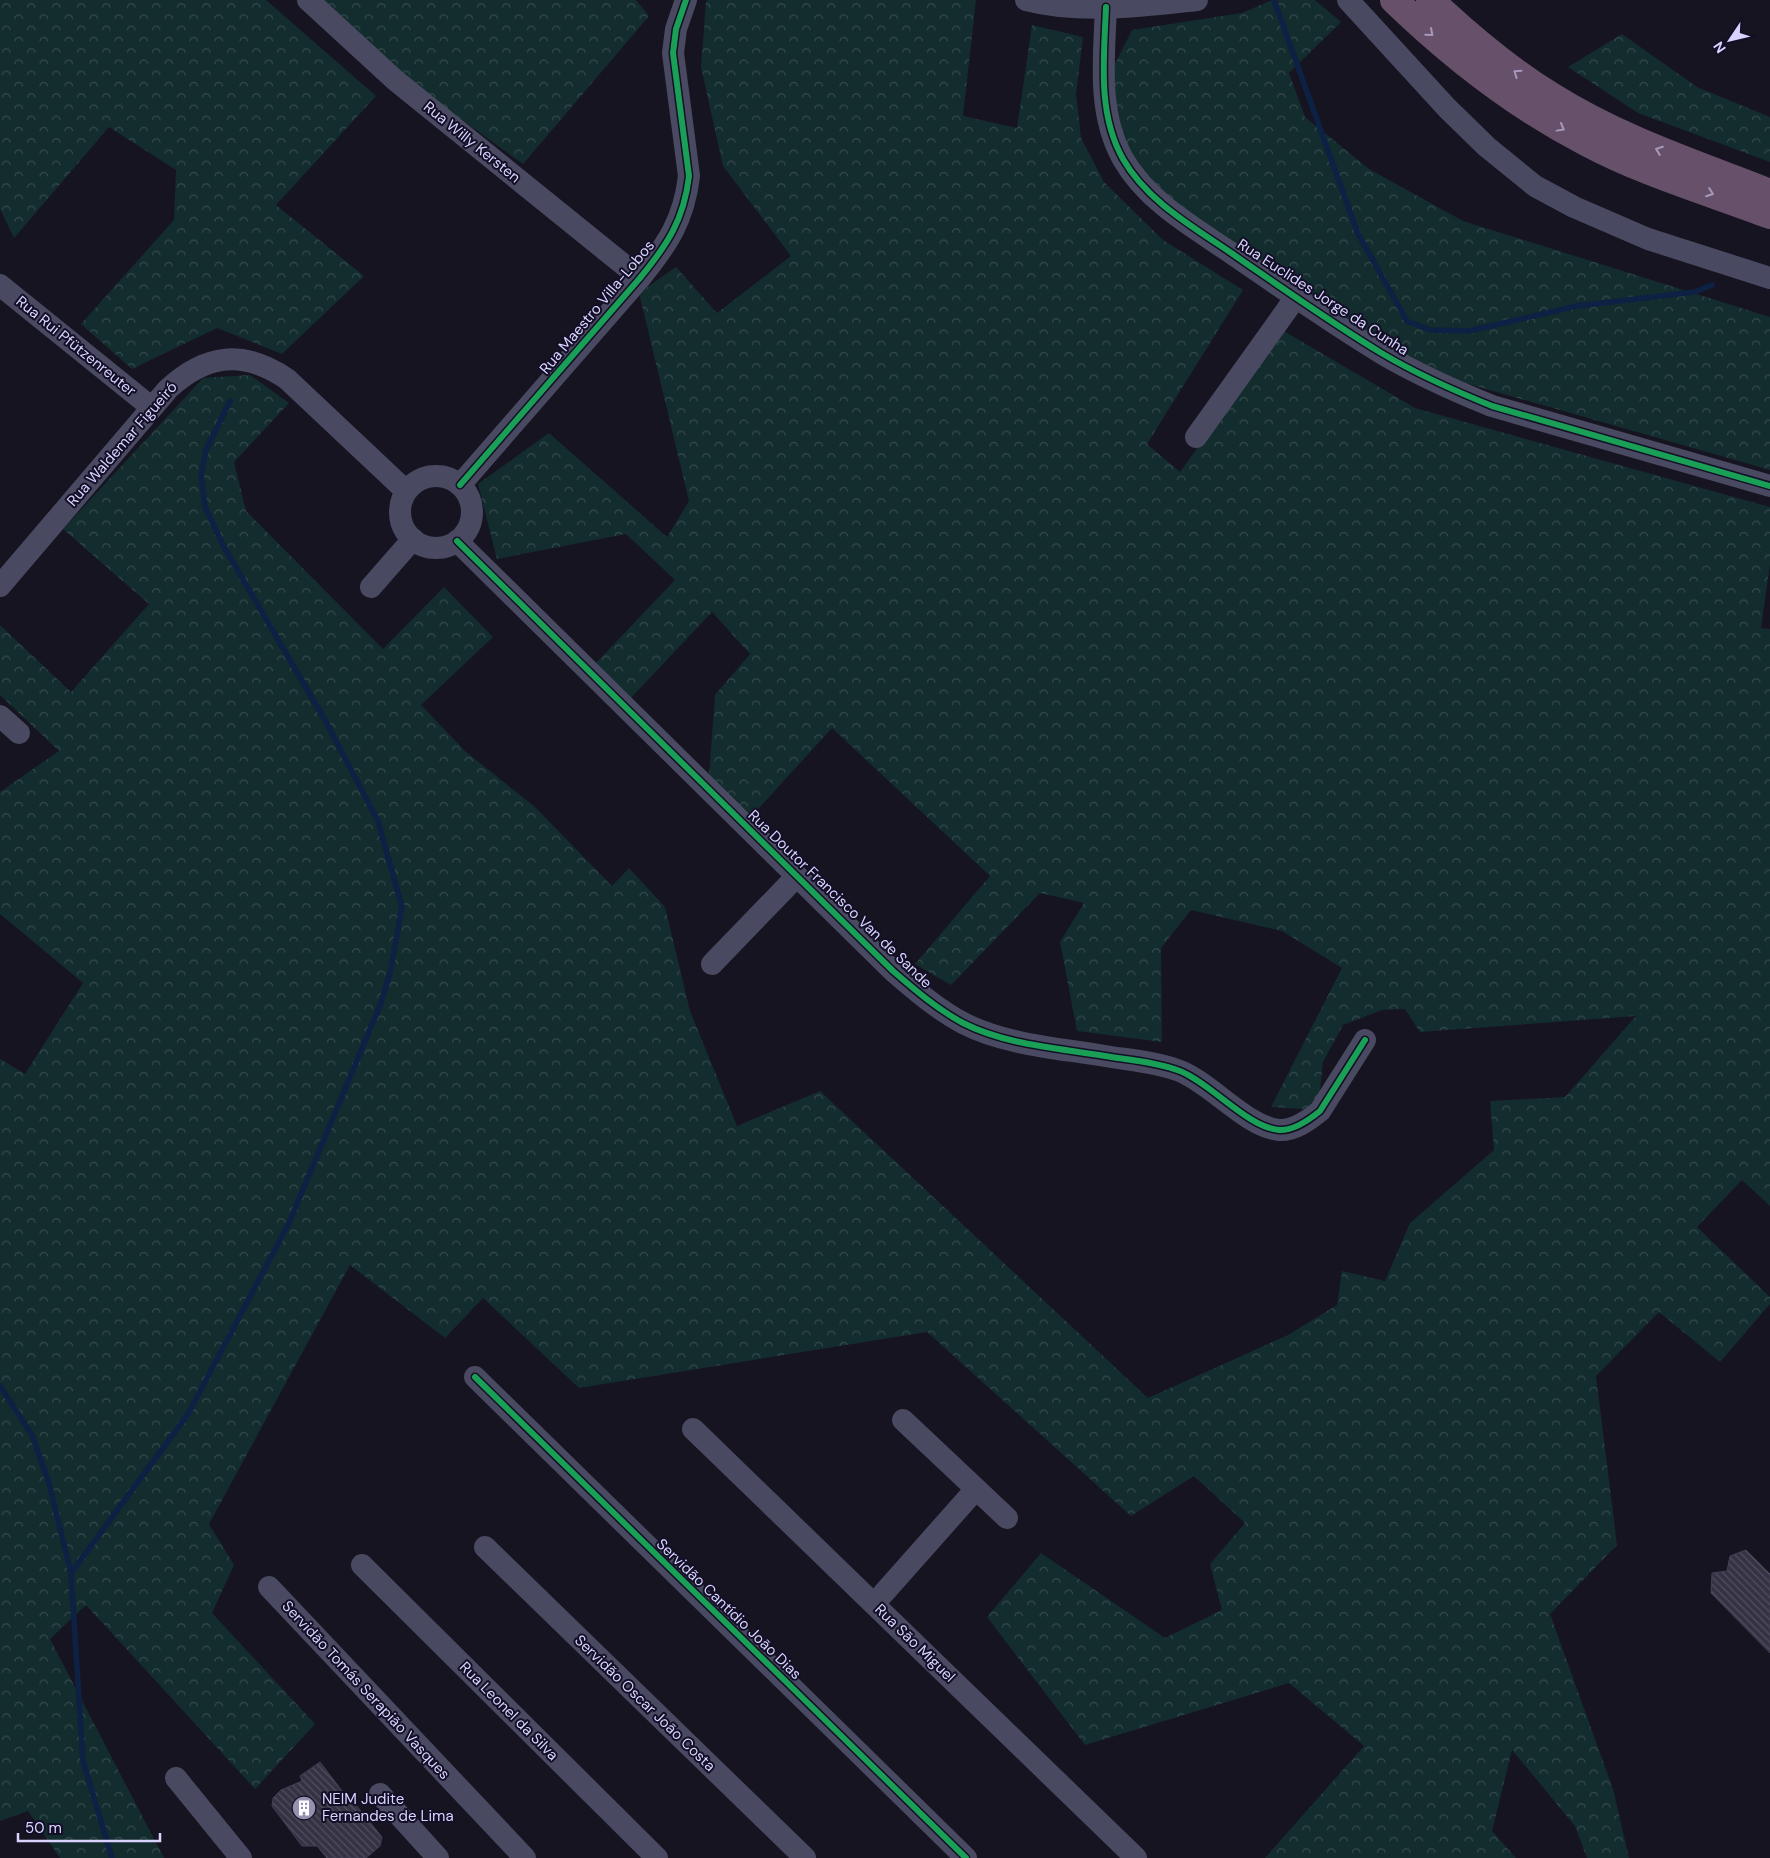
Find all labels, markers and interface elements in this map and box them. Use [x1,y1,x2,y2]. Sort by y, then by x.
north arrow [1705,15,1755,65]
one-way arrow [1424,28,1433,37]
text: N [1709,38,1730,57]
one-way arrow [1513,70,1522,79]
street label: Rua Willy Kersten [419,97,525,187]
one-way arrow [1556,122,1565,132]
one-way arrow [1655,146,1664,156]
one-way arrow [1705,187,1714,197]
street label: Rua Euclides Jorge da Cunha [1234,234,1412,360]
street label: Rua Maestro Villa-Lobos [535,236,659,378]
street label: Rua Rui Pfützenreuter [12,291,141,401]
street label: Rua Waldemar Figueiró [62,377,182,510]
street label: Rua Doutor Francisco Van de Sande [744,806,936,992]
street label: Servidão Cantídio João Dias [652,1534,806,1684]
street label: Servidão Tomás Serapião Vasques [278,1596,454,1784]
street label: Rua São Miguel [870,1600,960,1686]
street label: Servidão Oscar João Costa [570,1630,720,1776]
street label: Rua Leonel da Silva [455,1657,563,1765]
place label: NEIM Judite Fernandes de Lima [322,1789,454,1826]
building icon: NEIM Judite Fernandes de Lima [291,1795,317,1821]
scale bar [18,1810,160,1842]
text: 50 m [25,1818,62,1838]

